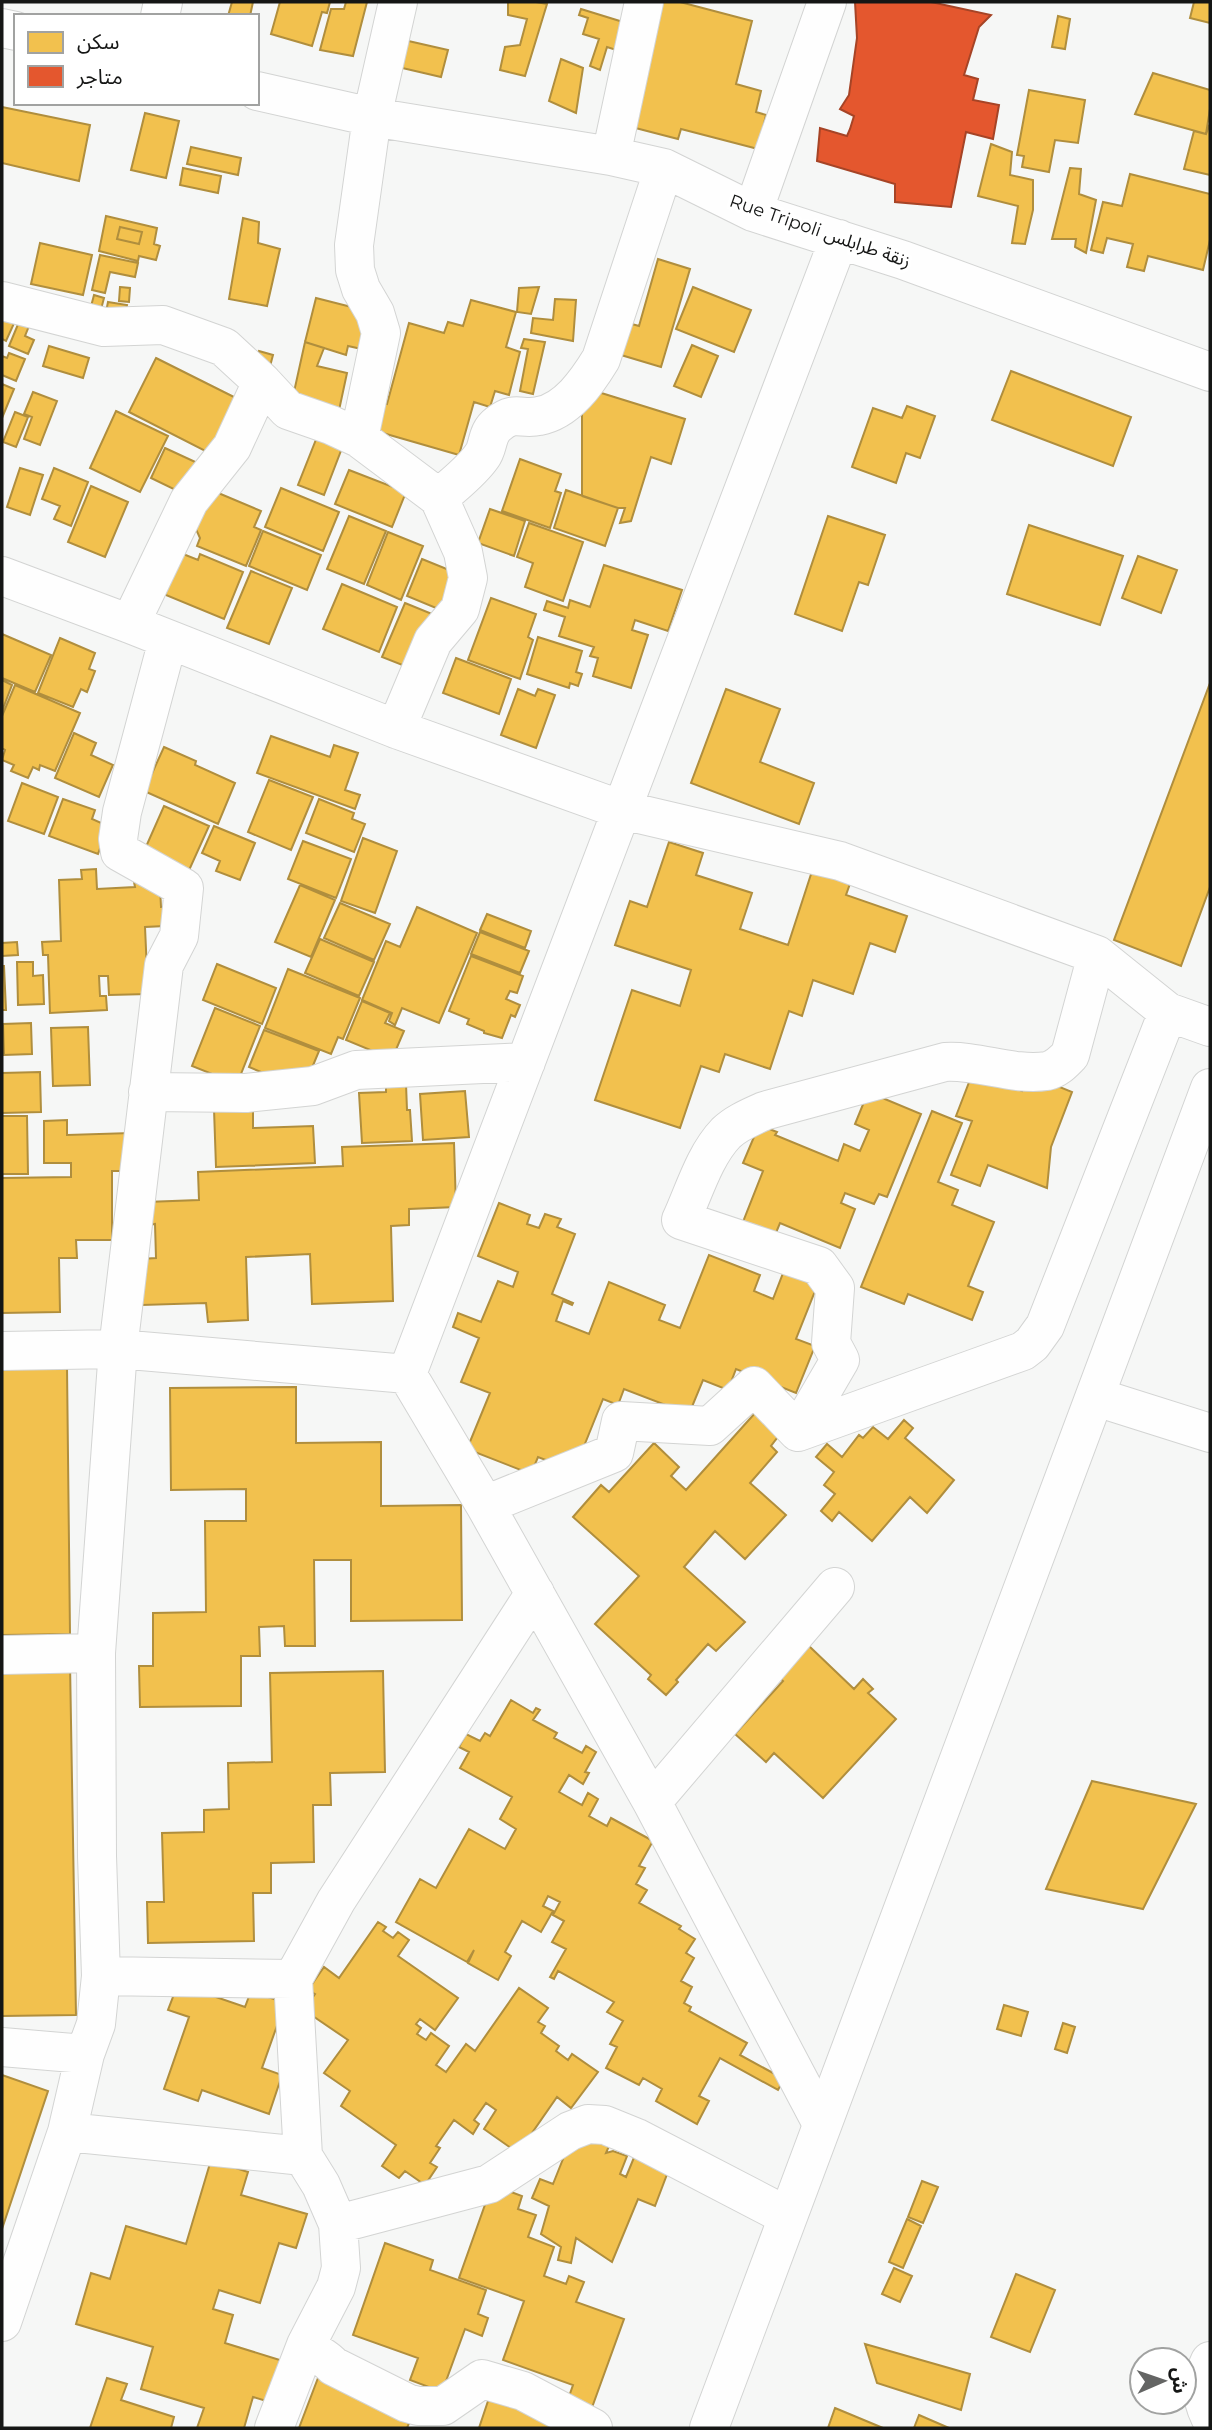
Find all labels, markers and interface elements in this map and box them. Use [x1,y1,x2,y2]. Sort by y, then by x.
legend [14,14,259,105]
text: سكن [77,29,119,54]
text: متاجر [76,64,123,89]
street label: Rue Tripoli زنقة طرابلس [727,190,913,272]
north arrow [1128,2346,1198,2416]
text: ش [1168,2367,1191,2394]

